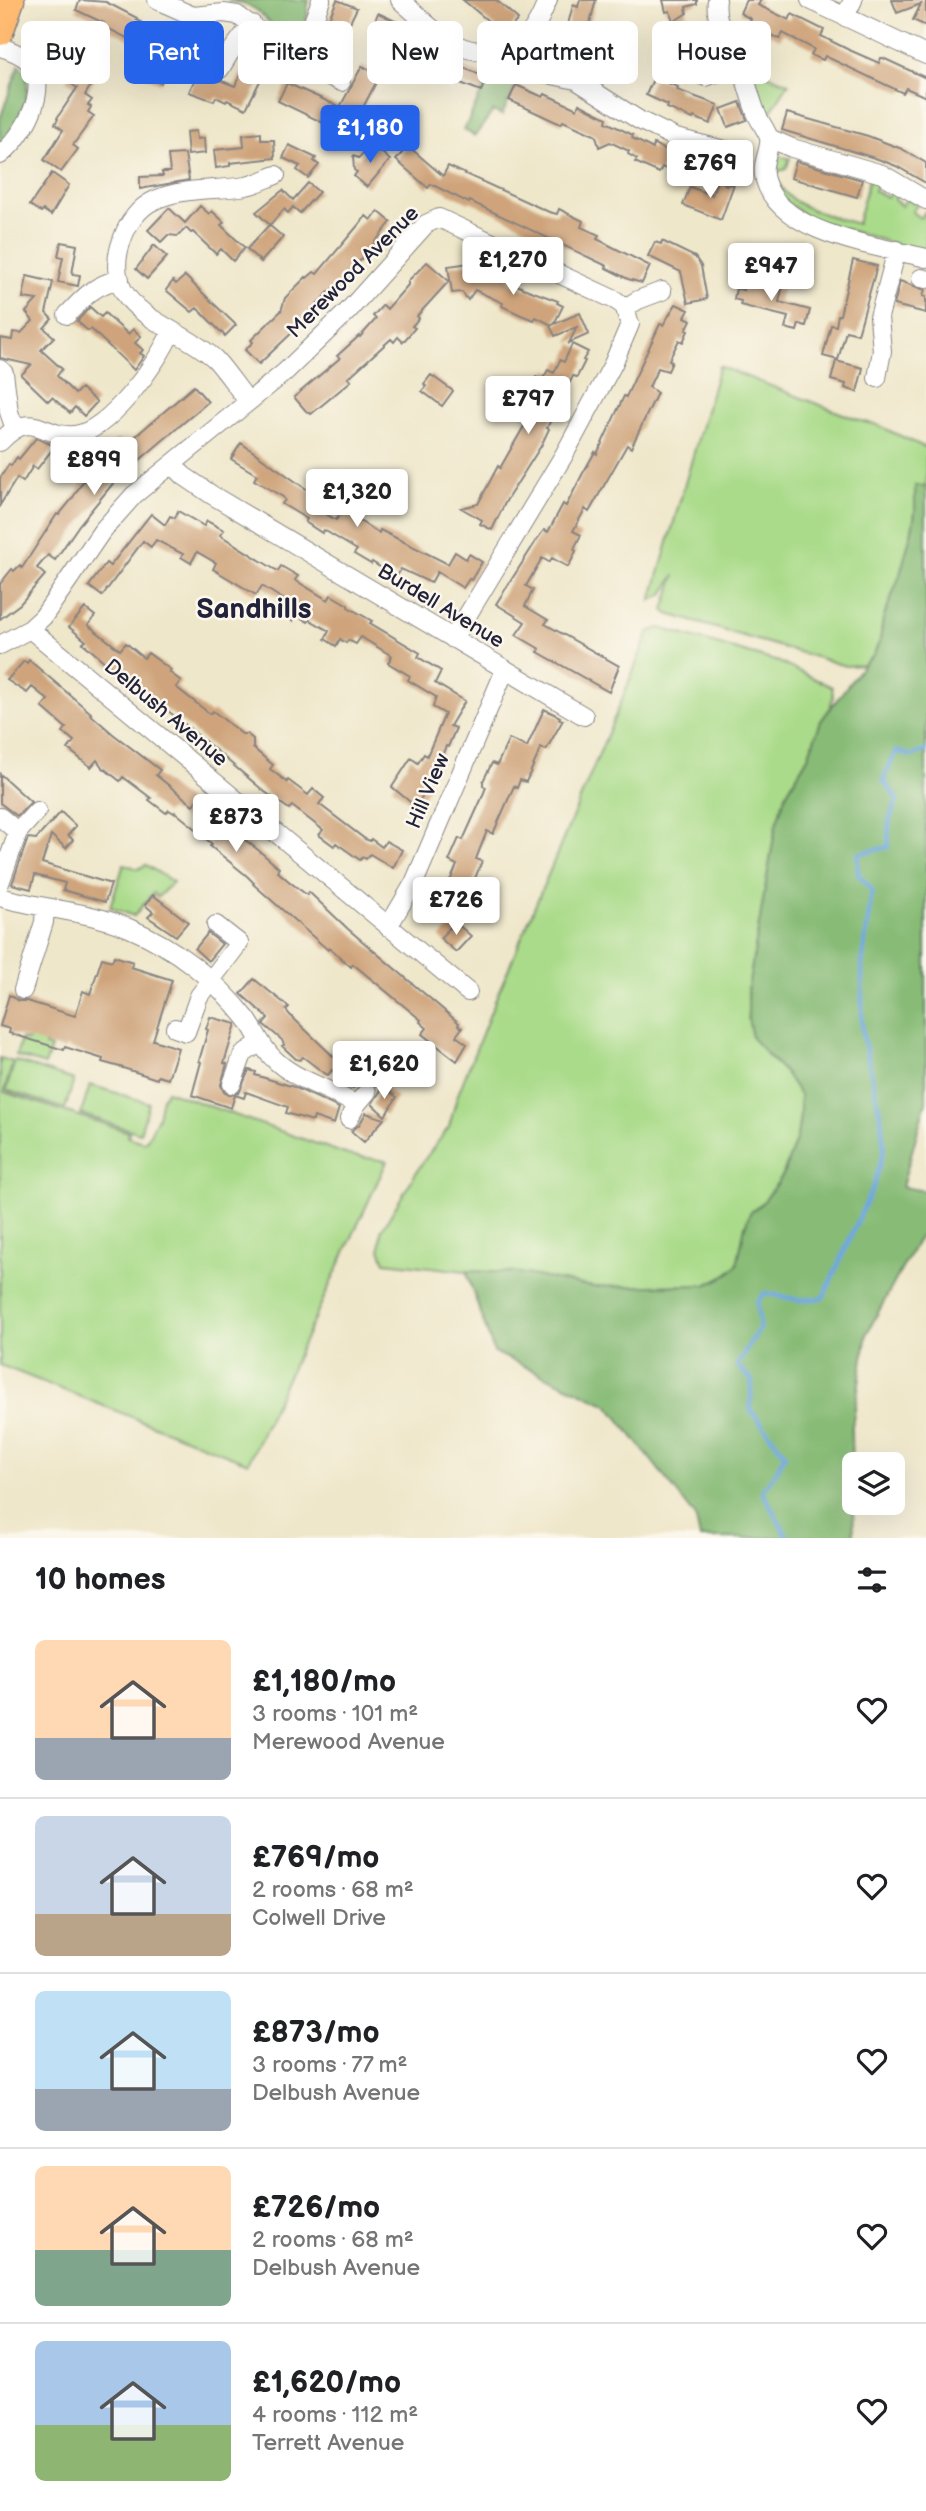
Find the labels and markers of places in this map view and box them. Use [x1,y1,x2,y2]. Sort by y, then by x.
pin: £1,180 [313,106,427,165]
pin: £769 [669,140,751,200]
pin: £1,270 [456,238,570,297]
pin: £947 [730,244,812,303]
pin: £797 [487,376,569,436]
pin: £899 [53,438,135,497]
pin: £1,320 [300,470,414,529]
pin: £873 [195,794,277,854]
pin: £726 [415,878,497,937]
pin: £1,620 [327,1042,441,1101]

